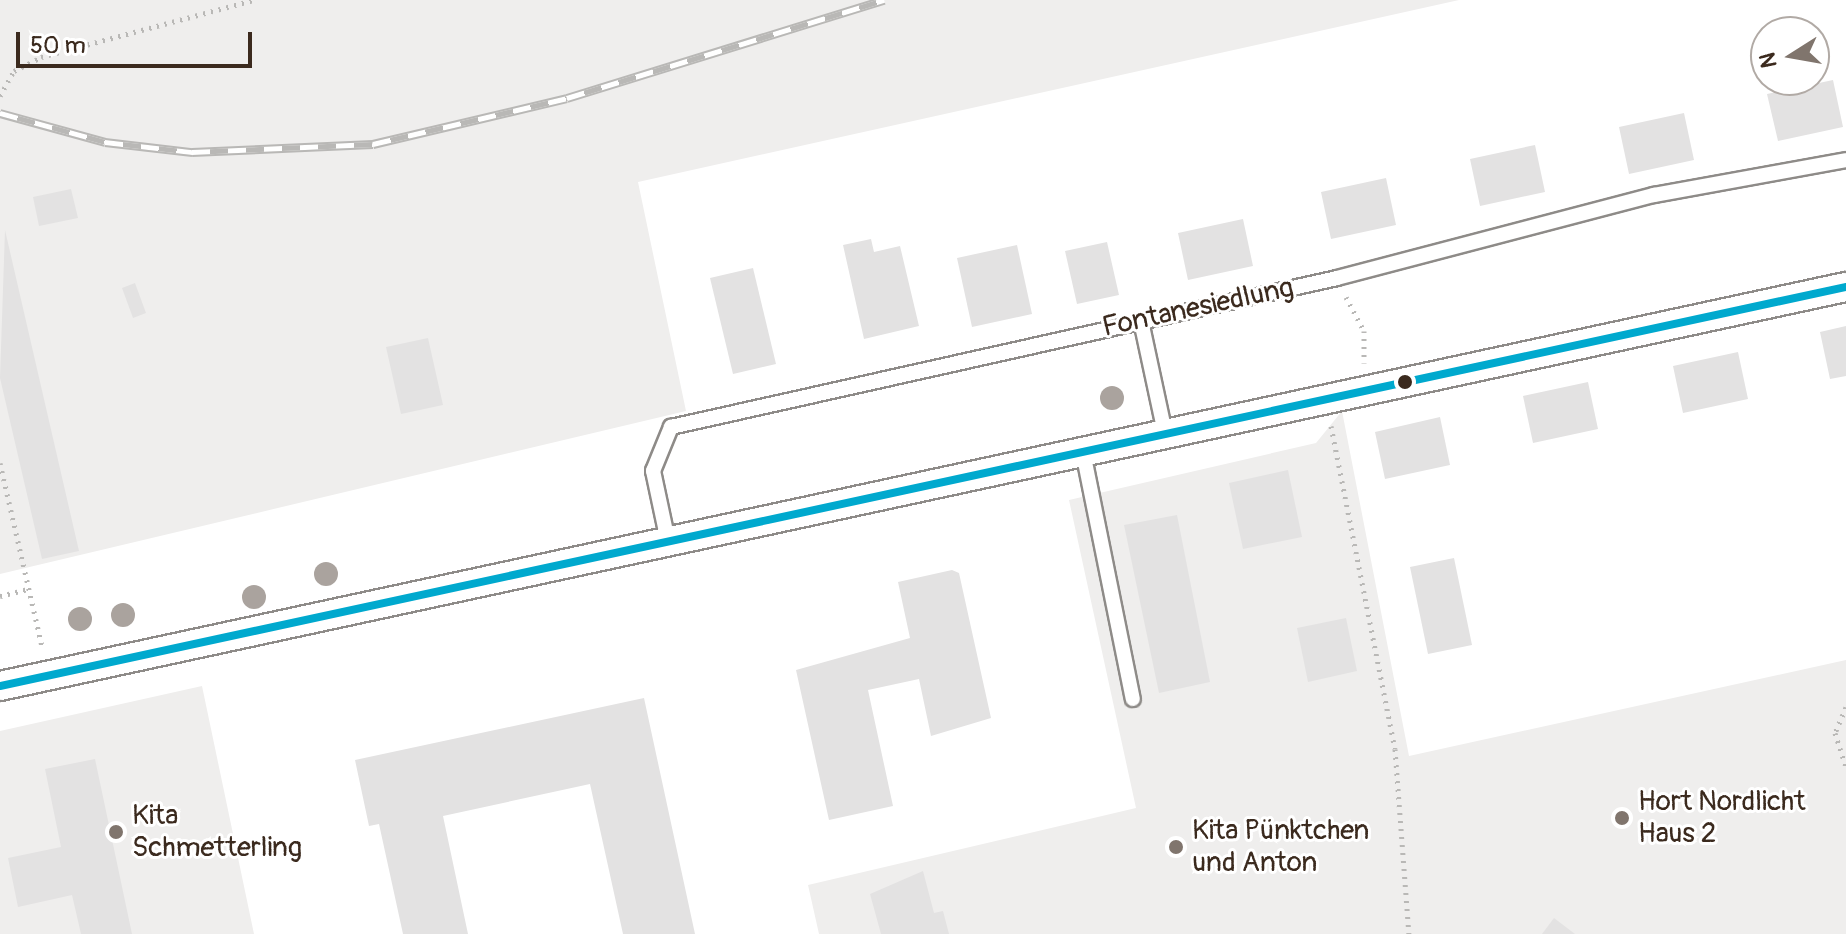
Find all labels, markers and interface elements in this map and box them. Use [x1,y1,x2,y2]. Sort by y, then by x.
scale bar [20,16,256,66]
north arrow [1750,16,1830,96]
text: 50 m [30,31,86,60]
text: N [1753,50,1784,70]
street label: Fontanesiedlung [1099,271,1297,345]
unlabelled marker [1397,374,1413,390]
place label: Hort Nordlicht Haus 2 [1638,785,1806,851]
place label: Kita Schmetterling [132,799,302,865]
marker: Hort Nordlicht Haus 2 [1613,809,1631,827]
place label: Kita Pünktchen und Anton [1192,814,1369,880]
marker: Kita Schmetterling [107,823,125,841]
marker: Kita Pünktchen und Anton [1167,838,1185,856]

